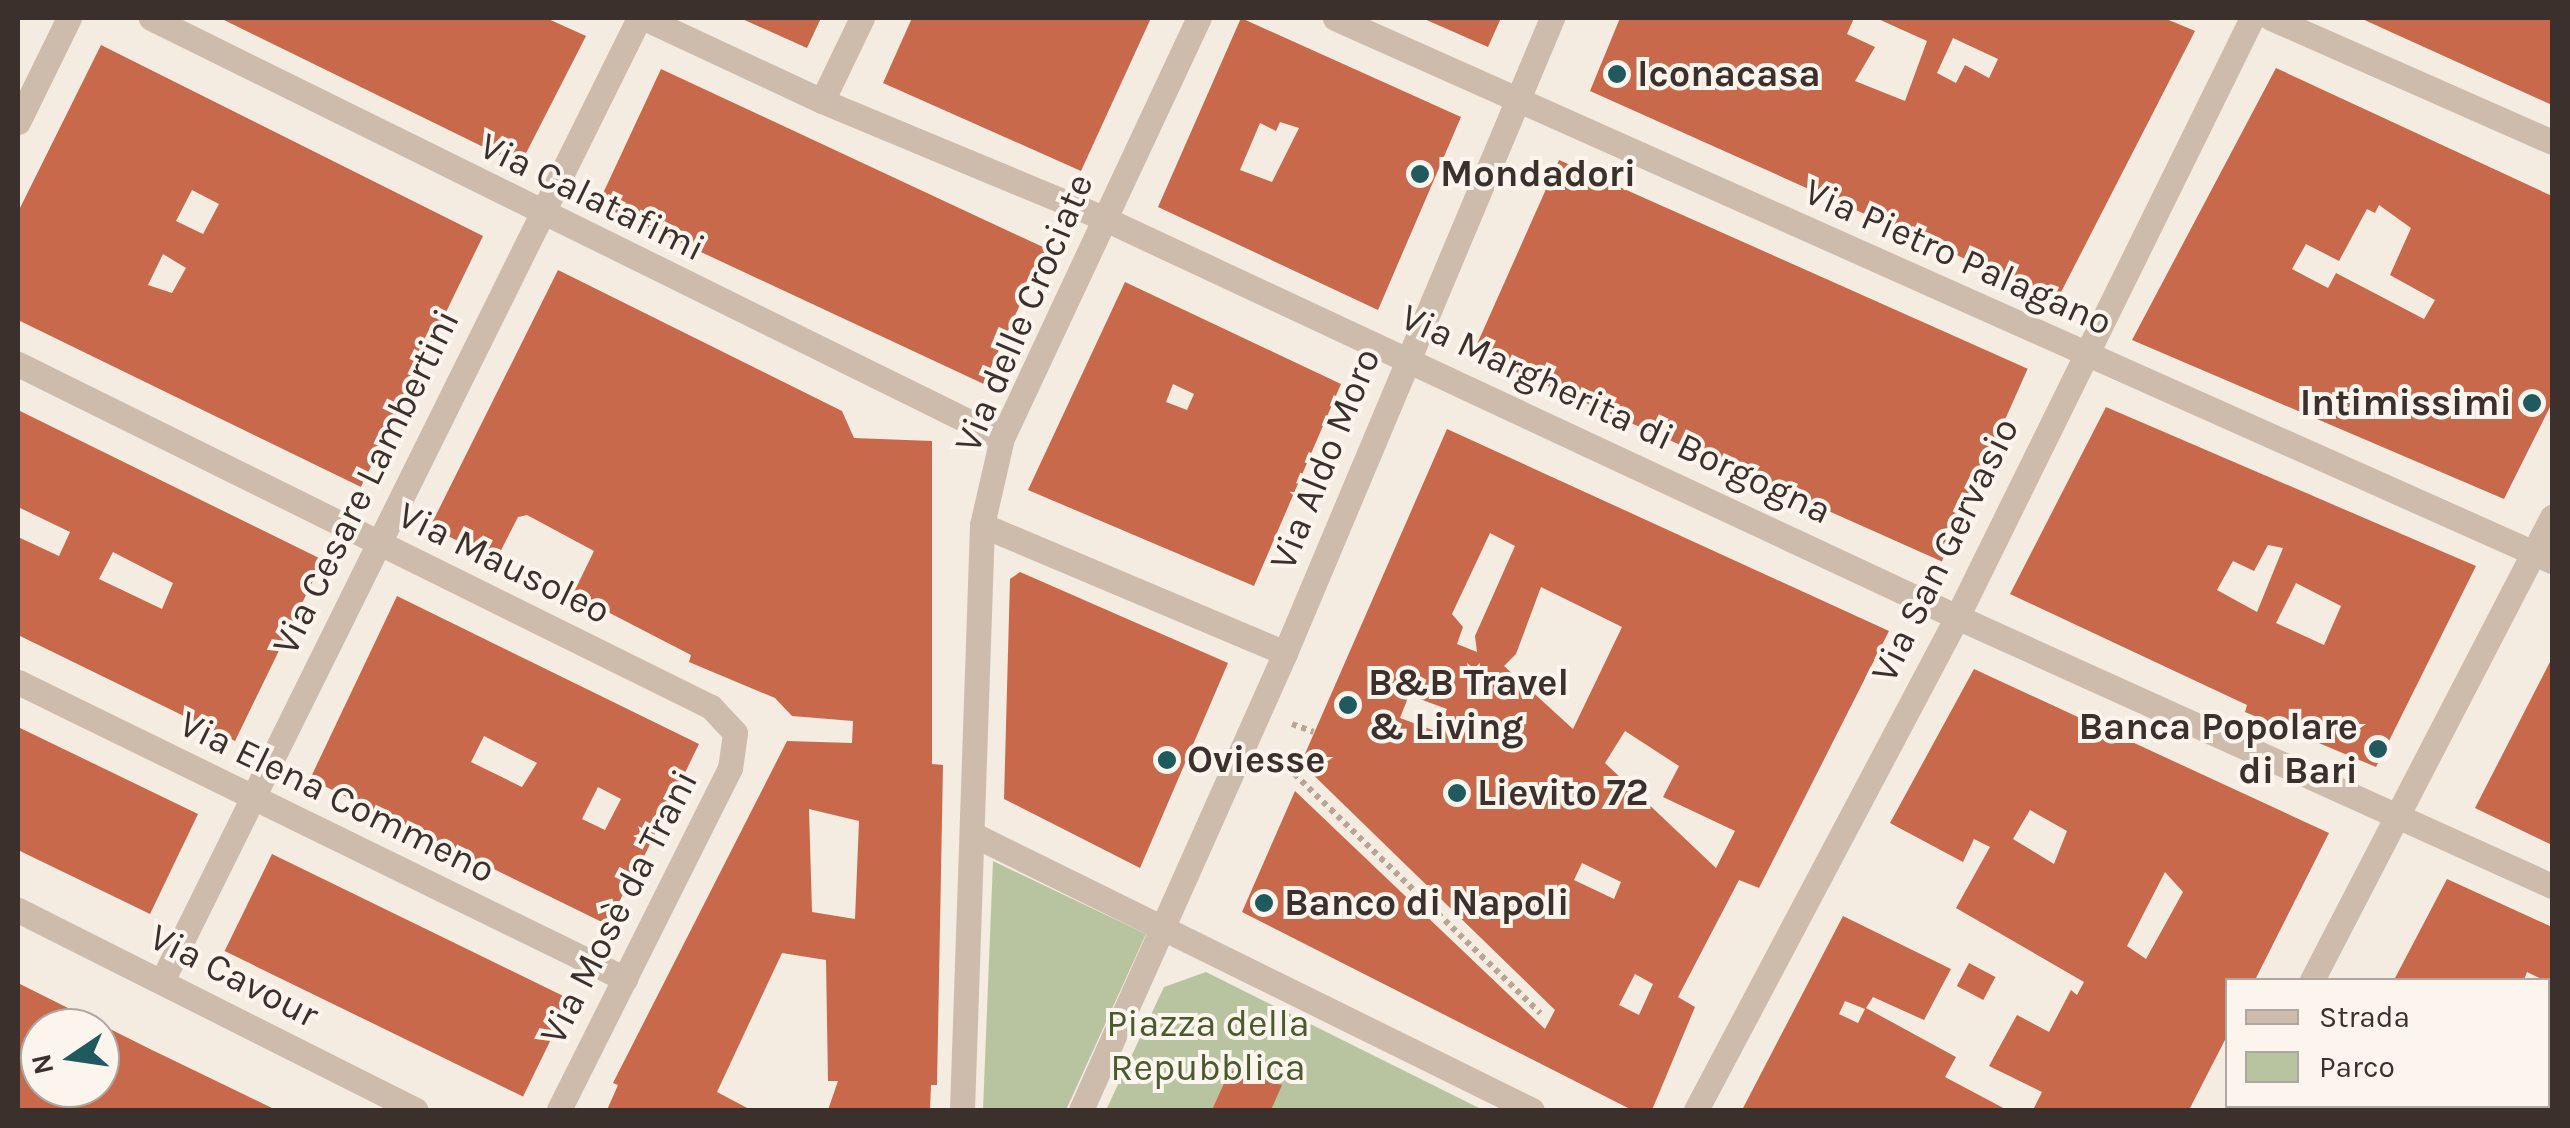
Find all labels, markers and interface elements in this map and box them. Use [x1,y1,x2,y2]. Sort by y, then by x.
place label: Iconacasa [1637,51,1821,97]
marker: Iconacasa [1606,63,1628,85]
street label: Via Calatafimi [472,123,712,271]
place label: Mondadori [1440,151,1636,197]
marker: Mondadori [1409,163,1431,185]
street label: Via delle Crociate [945,167,1103,459]
street label: Via Pietro Palagano [1797,169,2119,345]
street label: Via Margherita di Borgogna [1393,294,1839,534]
street label: Via Cesare Lambertini [263,302,469,662]
street label: Via Aldo Moro [1260,342,1390,576]
place label: Intimissimi [2300,380,2512,426]
marker: Intimissimi [2521,392,2543,414]
street label: Via San Gervasio [1861,410,2029,690]
street label: Via Mausoleo [390,492,618,634]
place label: B&B Travel & Living [1368,660,1569,749]
marker: B&B Travel & Living [1337,694,1359,716]
street label: Via Elena Commeno [172,701,502,893]
place label: Banca Popolare di Bari [2078,704,2358,794]
place label: Oviesse [1187,737,1325,783]
marker: Banca Popolare di Bari [2367,738,2389,760]
marker: Oviesse [1156,749,1178,771]
street label: Via Mosè da Trani [530,762,708,1052]
place label: Lievito 72 [1477,770,1649,816]
marker: Lievito 72 [1446,782,1468,804]
place label: Banco di Napoli [1284,880,1569,926]
marker: Banco di Napoli [1253,892,1275,914]
street label: Via Cavour [142,914,326,1038]
legend [2225,978,2550,1108]
text: Strada [2319,999,2410,1035]
park label: Piazza della Repubblica [1106,1001,1310,1090]
north arrow [20,1008,120,1108]
text: Parco [2319,1049,2395,1085]
text: N [24,1051,61,1078]

